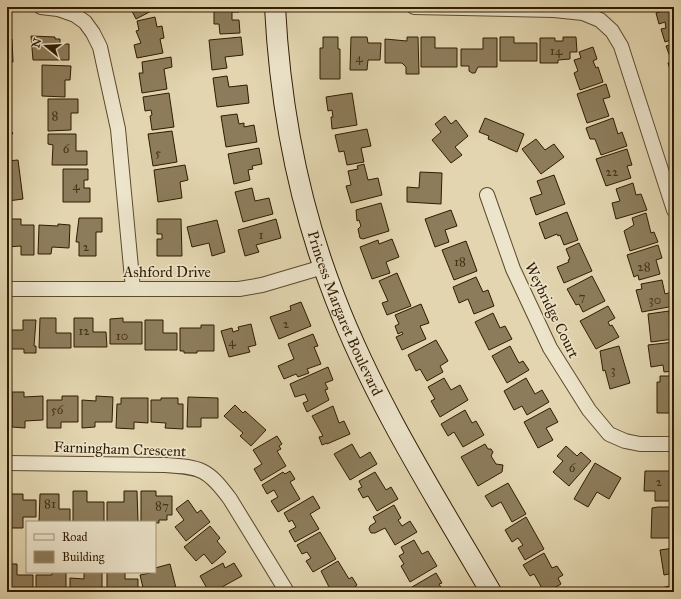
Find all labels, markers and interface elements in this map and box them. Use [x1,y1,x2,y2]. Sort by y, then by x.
north arrow [26,26,66,66]
text: N [29,36,45,50]
house number: 14 [550,43,563,59]
house number: 4 [355,50,363,66]
house number: 8 [52,108,59,124]
house number: 6 [63,141,70,157]
house number: 5 [155,145,161,161]
house number: 22 [606,164,619,180]
house number: 4 [72,178,80,194]
house number: 1 [258,227,264,243]
street label: Princess Margaret Boulevard [304,229,387,399]
house number: 2 [83,239,90,255]
house number: 18 [454,254,466,270]
street label: Weybridge Court [521,259,583,362]
house number: 28 [637,259,651,275]
street label: Ashford Drive [122,263,211,281]
house number: 7 [579,289,586,305]
house number: 30 [649,292,661,308]
house number: 2 [283,316,290,332]
house number: 12 [78,323,90,339]
house number: 10 [116,328,128,344]
house number: 4 [228,334,236,350]
house number: 3 [610,362,616,378]
house number: 56 [51,402,64,418]
street label: Farningham Crescent [53,438,187,460]
house number: 6 [569,460,576,476]
house number: 2 [656,474,663,490]
house number: 81 [44,496,56,512]
house number: 87 [155,498,169,514]
legend [26,521,156,573]
text: Road [62,530,88,544]
text: Building [62,550,105,565]

